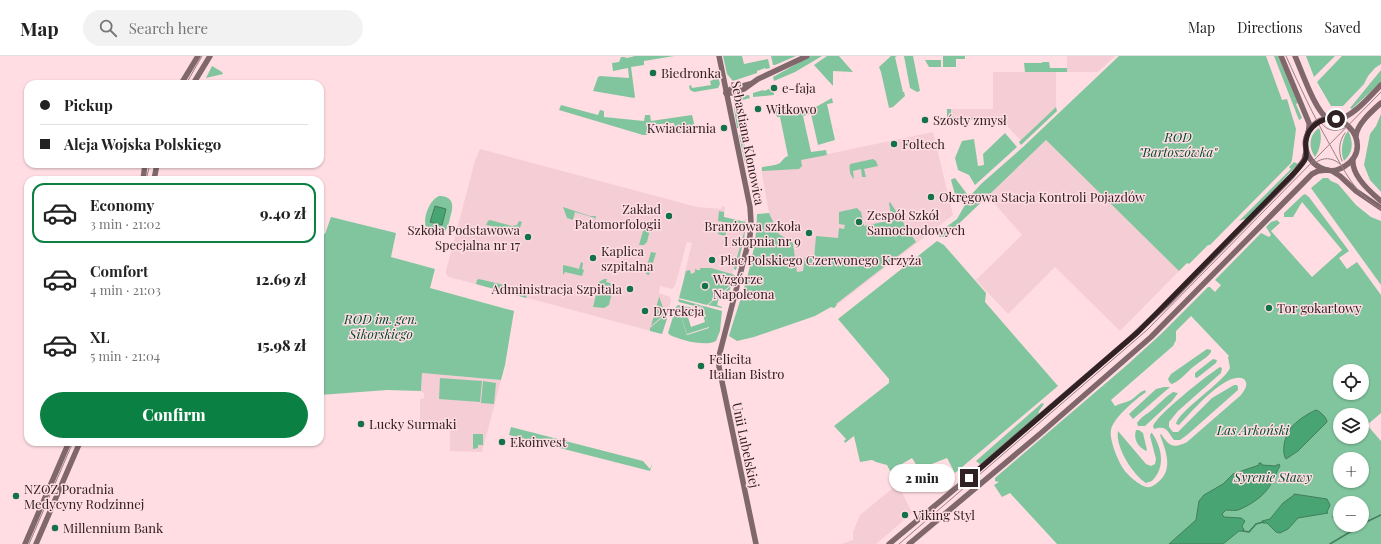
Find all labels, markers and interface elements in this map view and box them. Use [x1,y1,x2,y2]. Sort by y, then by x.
search box [83,10,363,46]
text: Map [20,15,59,41]
icon: search [97,17,119,39]
text: Search here [129,18,208,38]
text: Map [1188,18,1215,37]
text: Directions [1237,18,1303,37]
text: Saved [1325,18,1361,37]
place label: Biedronka [661,64,721,81]
marker: Biedronka [648,68,658,78]
street label: Sebastiana Klonowica [728,79,769,207]
place label: e-faja [782,79,816,96]
marker: e-faja [769,83,779,93]
text: Pickup [64,95,113,115]
place label: Witkowo [765,100,817,117]
marker: Witkowo [753,104,763,114]
route start [1327,110,1345,128]
place label: Szósty zmysł [933,111,1007,128]
marker: Szósty zmysł [920,115,930,125]
place label: Kwiaciarnia [647,119,717,136]
marker: Kwiaciarnia [719,123,729,133]
park label: ROD "Bartoszówka" [1139,128,1218,160]
text: Aleja Wojska Polskiego [64,134,221,154]
place label: Foltech [902,135,945,152]
marker: Foltech [889,139,899,149]
place label: Okręgowa Stacja Kontroli Pojazdów [939,188,1145,205]
marker: Okręgowa Stacja Kontroli Pojazdów [926,192,936,202]
icon: car [42,195,78,231]
text: Economy [90,195,154,215]
place label: Zakład Patomorfologii [575,200,661,232]
text: 9.40 zł [260,203,306,223]
place label: Zespół Szkół Samochodowych [867,206,966,238]
marker: Zakład Patomorfologii [664,211,674,221]
text: 3 min · 21:02 [90,215,161,232]
place label: Branżowa szkoła I stopnia nr 9 [704,217,802,249]
marker: Zespół Szkół Samochodowych [854,217,864,227]
place label: Szkoła Podstawowa Specjalna nr 17 [407,221,521,253]
marker: Branżowa szkoła I stopnia nr 9 [804,228,814,238]
marker: Szkoła Podstawowa Specjalna nr 17 [523,232,533,242]
place label: Kaplica szpitalna [601,242,654,274]
place label: Plac Polskiego Czerwonego Krzyża [720,251,922,268]
marker: Kaplica szpitalna [588,253,598,263]
marker: Plac Polskiego Czerwonego Krzyża [707,255,717,265]
icon: car [42,261,78,297]
text: Comfort [90,261,148,281]
text: 12.69 zł [256,269,306,289]
place label: Wzgórze Napoleona [712,270,775,302]
place label: Administracja Szpitala [490,280,623,297]
text: 4 min · 21:03 [90,281,161,298]
marker: Wzgórze Napoleona [700,281,710,291]
marker: Administracja Szpitala [625,284,635,294]
place label: Tor gokartowy [1277,299,1362,316]
place label: Dyrekcja [653,302,705,319]
marker: Tor gokartowy [1264,303,1274,313]
marker: Dyrekcja [640,306,650,316]
park label: ROD im. gen. Sikorskiego [343,310,418,342]
icon: car [42,327,78,363]
text: XL [90,327,110,347]
text: 15.98 zł [257,335,306,355]
text: 5 min · 21:04 [90,347,160,364]
place label: Felicita Italian Bistro [709,350,784,382]
marker: Felicita Italian Bistro [696,361,706,371]
map controls [1333,364,1369,532]
button: locate [1333,364,1369,400]
button: Confirm [40,392,308,438]
street label: Unii Lubelskiej [729,401,764,489]
button: layers [1333,408,1369,444]
place label: Lucky Surmaki [369,415,457,432]
marker: Lucky Surmaki [356,419,366,429]
park label: Las Arkoński [1216,421,1290,438]
place label: Ekoinvest [510,433,567,450]
marker: Ekoinvest [497,437,507,447]
button: + [1333,452,1369,488]
callout: 2 min [889,464,955,492]
park label: Syrenie Stawy [1233,468,1312,485]
text: 2 min [905,469,939,486]
route end [960,469,978,487]
place label: NZOZ Poradnia Medycyny Rodzinnej [24,480,144,512]
marker: NZOZ Poradnia Medycyny Rodzinnej [11,491,21,501]
button: − [1333,496,1369,532]
place label: Viking Styl [912,506,975,523]
marker: Viking Styl [900,510,910,520]
place label: Millennium Bank [63,519,164,536]
marker: Millennium Bank [50,523,60,533]

